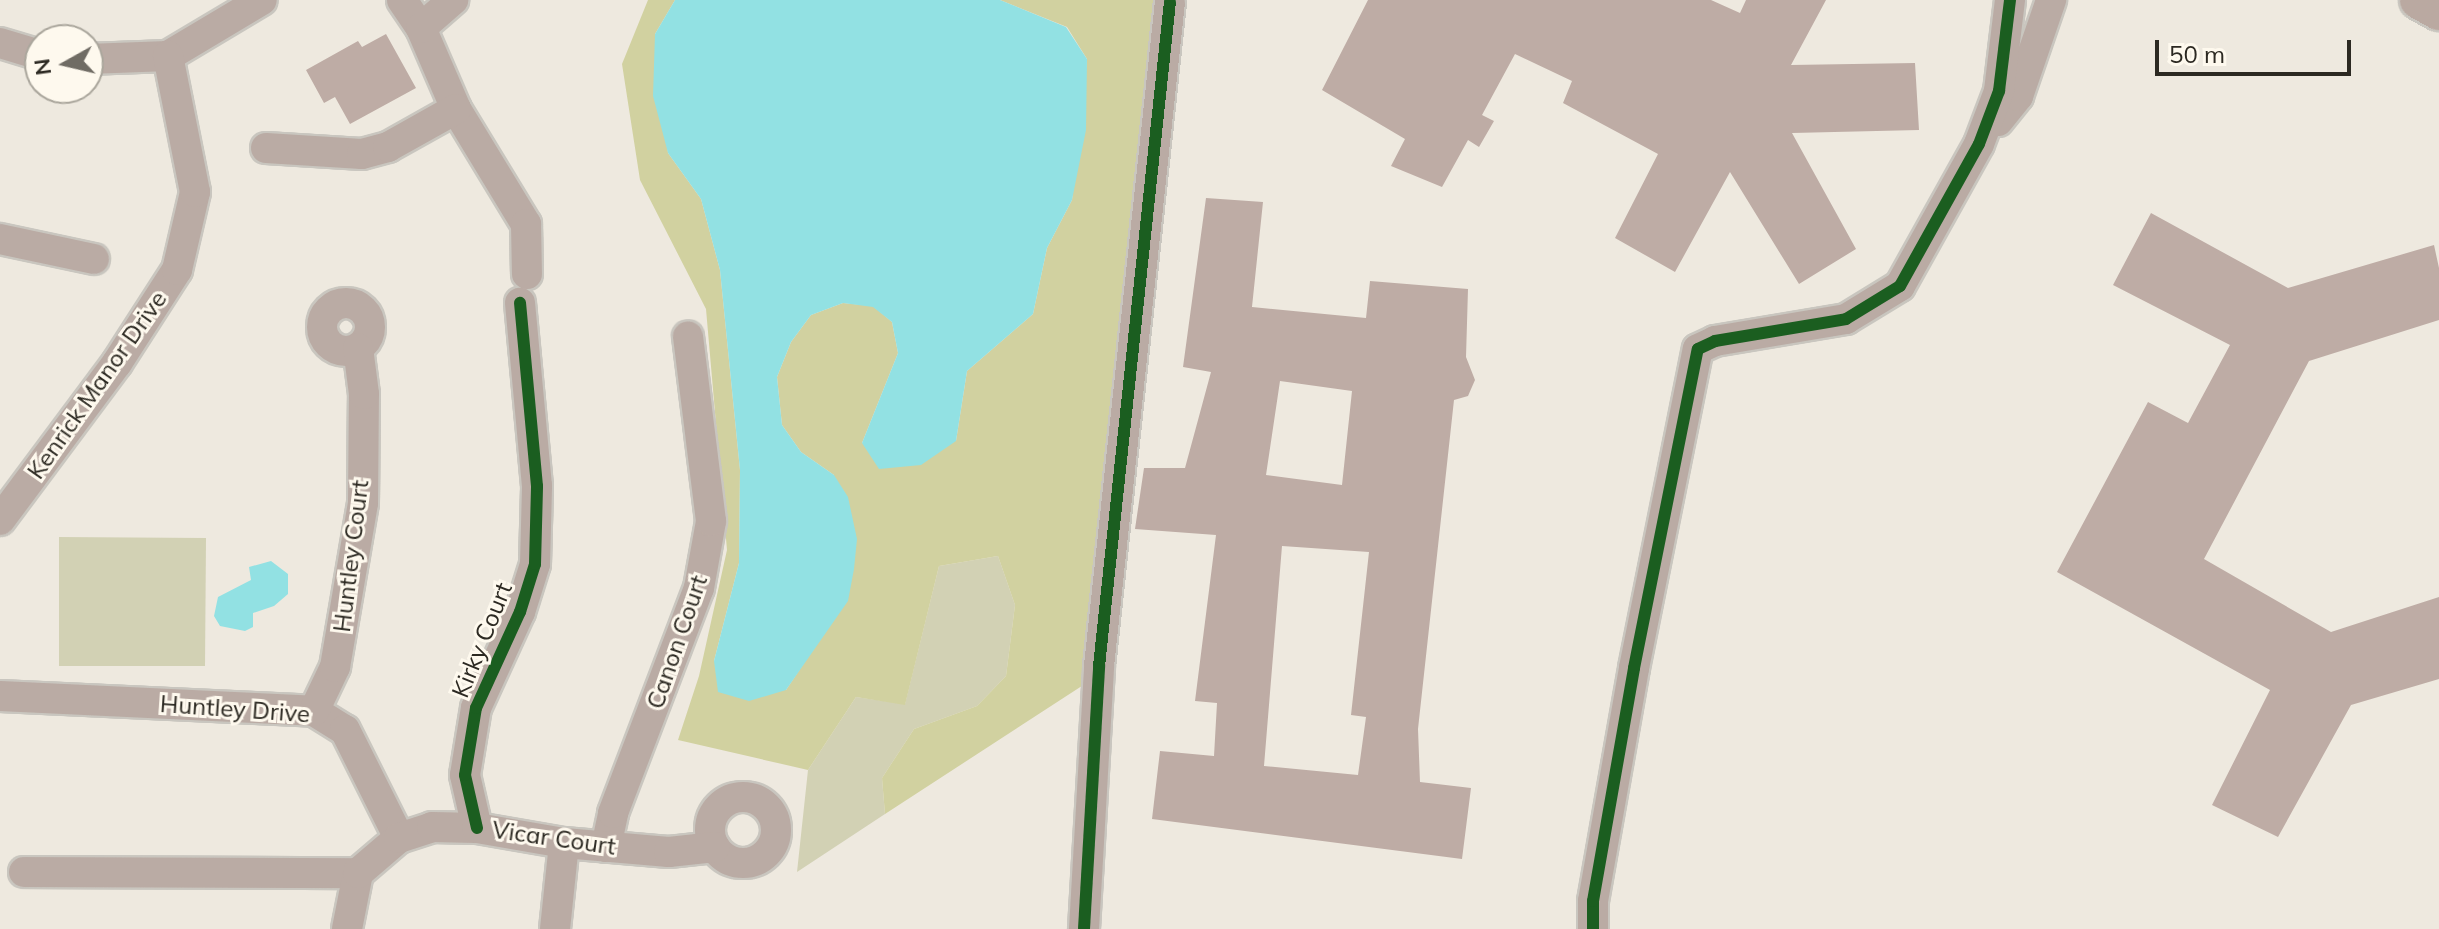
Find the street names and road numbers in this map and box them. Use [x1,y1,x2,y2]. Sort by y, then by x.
street label: Kenrick Manor Drive [21,286,173,484]
street label: Huntley Court [327,478,375,634]
street label: Canon Court [641,571,713,713]
street label: Kirky Court [446,578,518,702]
street label: Huntley Drive [159,689,311,729]
street label: Vicar Court [490,815,618,861]

